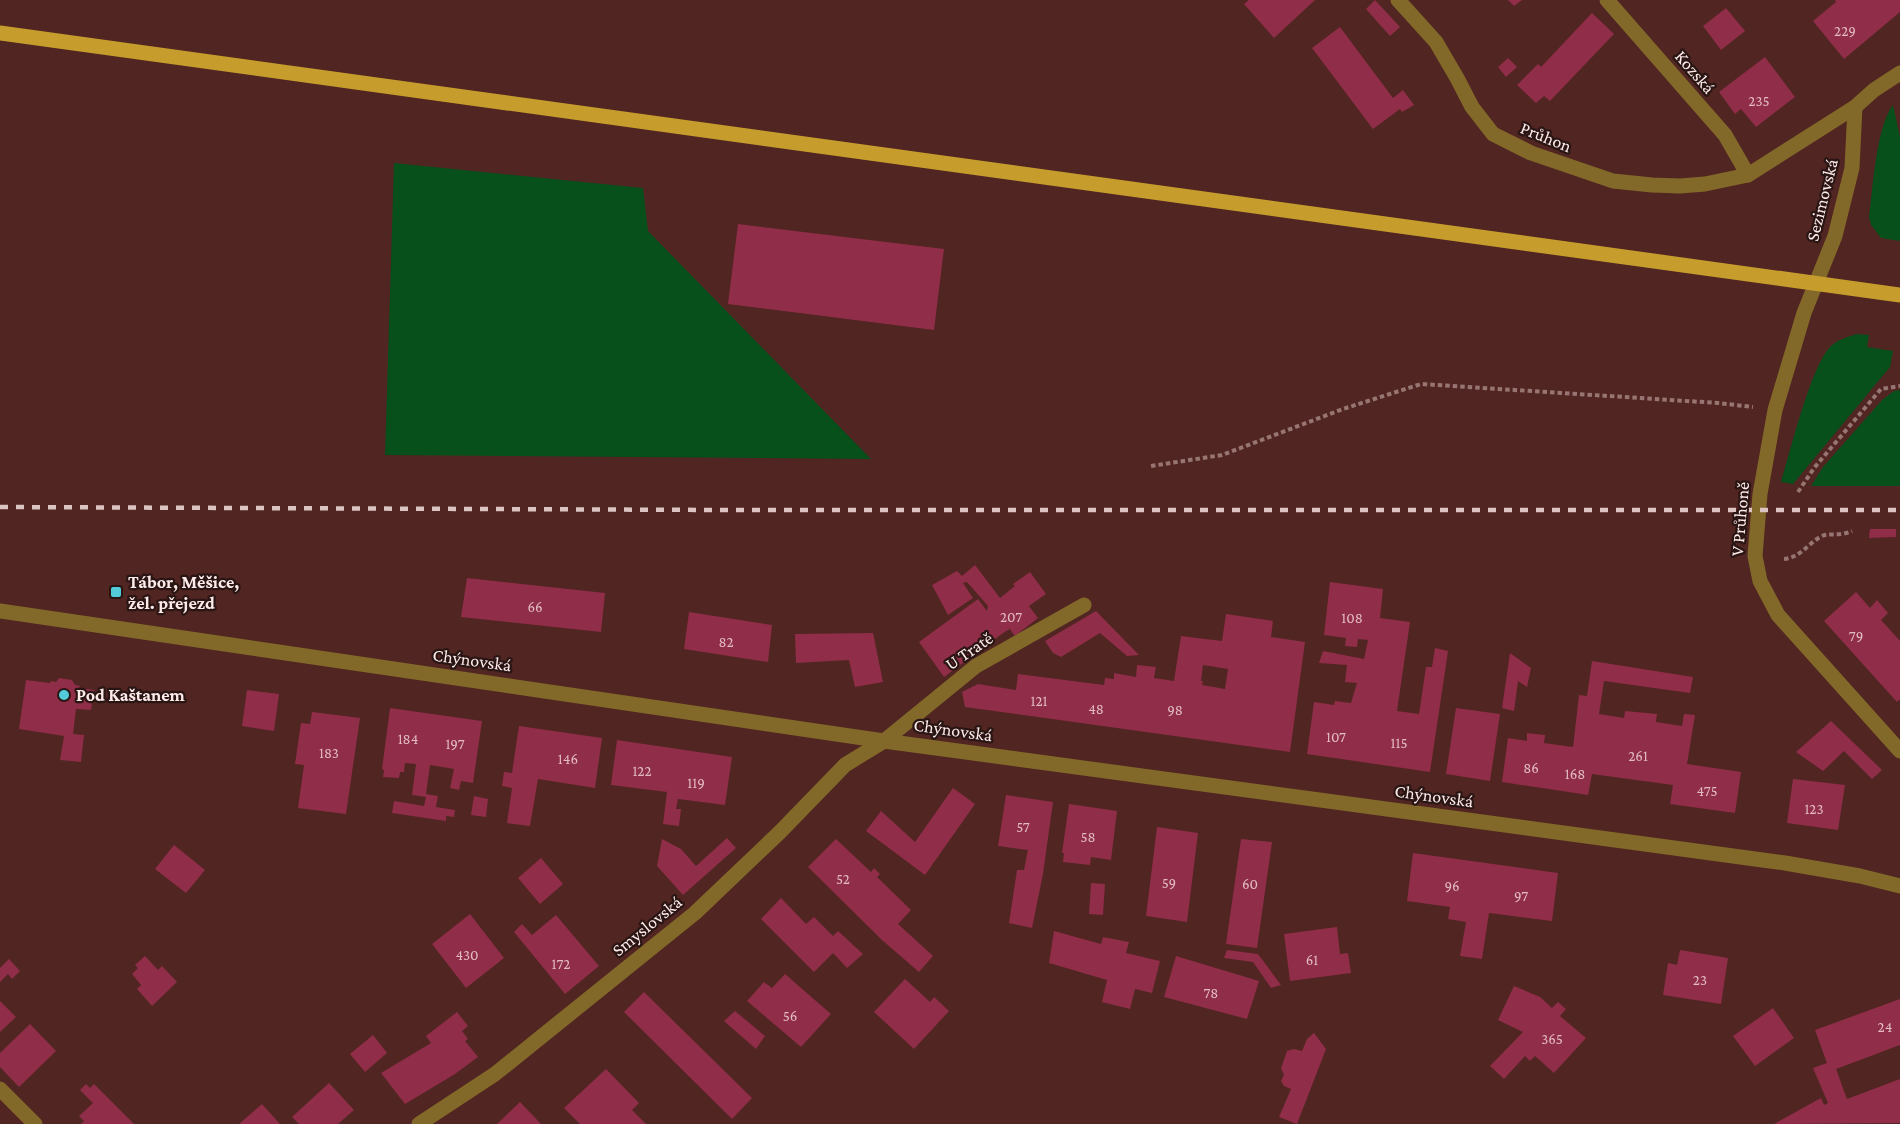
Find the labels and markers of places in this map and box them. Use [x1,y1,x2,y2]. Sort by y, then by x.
place label: Tábor, Měšice, žel. přejezd [128,572,239,614]
marker: Tábor, Měšice, žel. přejezd [109,585,123,599]
place label: Pod Kaštanem [76,685,186,705]
marker: Pod Kaštanem [57,688,71,702]

